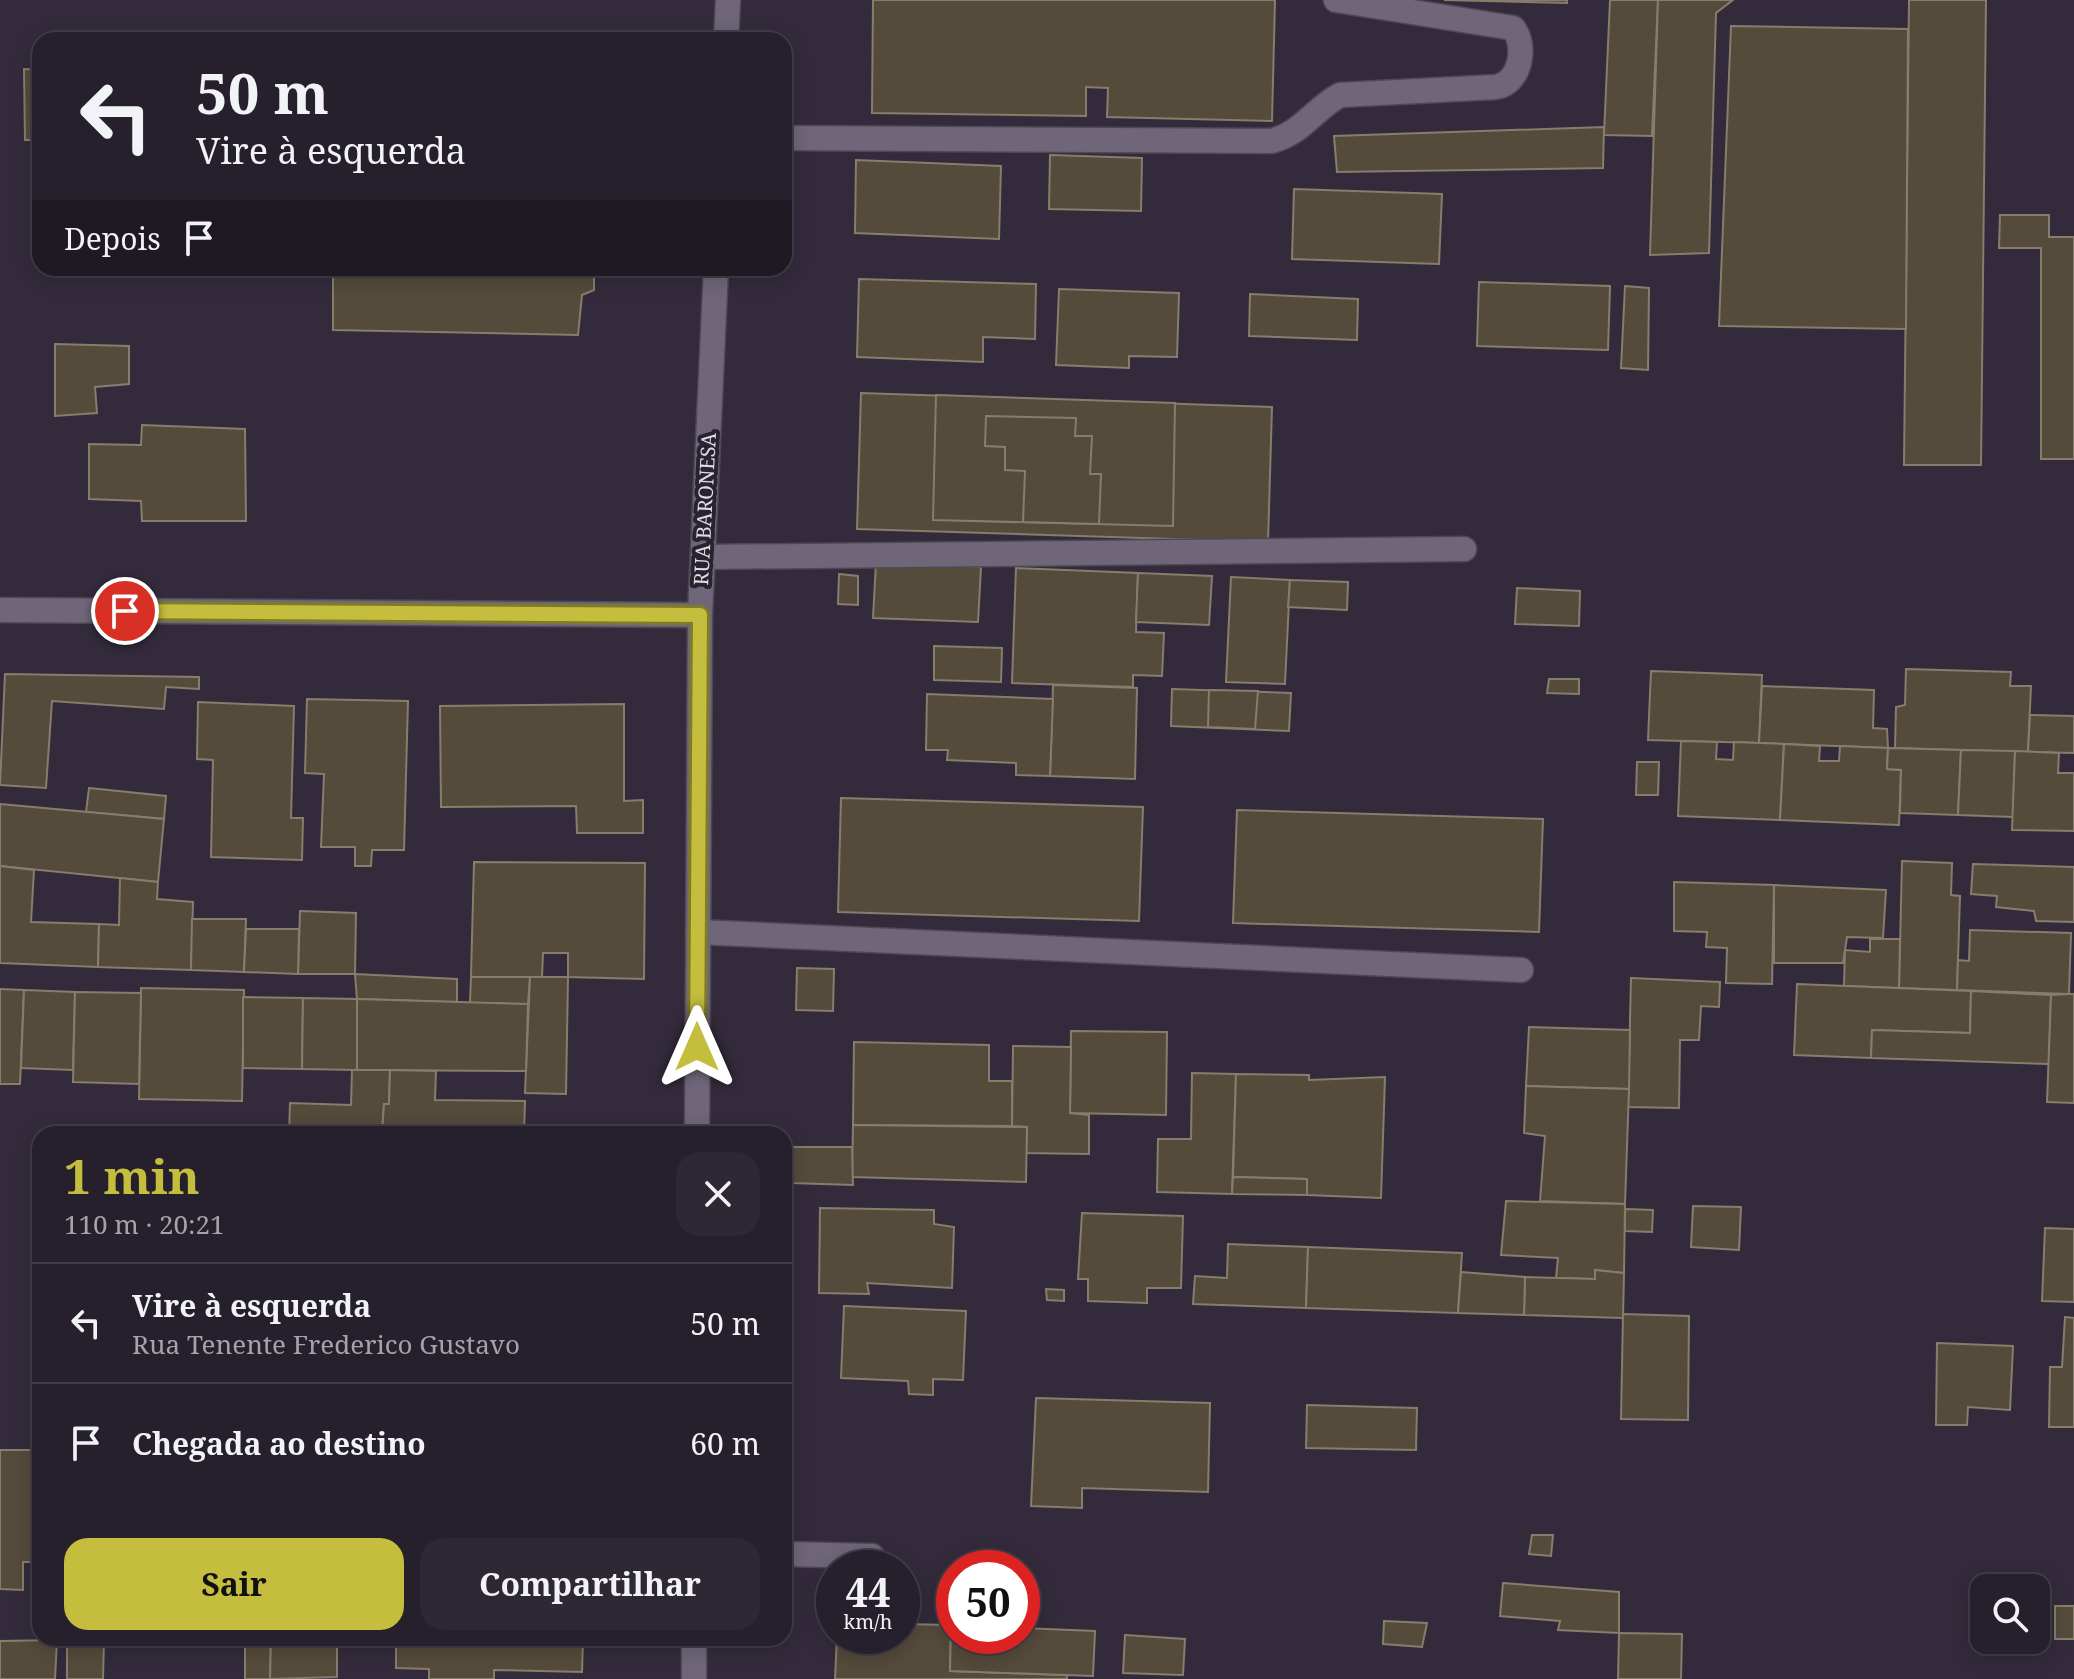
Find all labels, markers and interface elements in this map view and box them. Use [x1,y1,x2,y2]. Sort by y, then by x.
text: 50 m [196,54,329,130]
icon: left [64,64,168,168]
text: Vire à esquerda [196,126,466,175]
icon: arrive [177,216,221,260]
text: Depois [64,218,161,259]
street label: RUA BARONESA [687,431,722,586]
pin [91,577,159,645]
icon: arrive [103,589,147,633]
position arrow [655,1005,739,1089]
text: 1 min [64,1143,200,1208]
button: close [676,1152,760,1236]
text: 110 m · 20:21 [64,1206,225,1242]
text: Vire à esquerda [132,1285,371,1326]
icon: left [64,1301,108,1345]
text: 50 m [690,1303,760,1344]
text: Rua Tenente Frederico Gustavo [132,1326,520,1362]
icon: arrive [64,1421,108,1465]
text: Chegada ao destino [132,1423,426,1464]
text: 60 m [690,1423,760,1464]
button: Sair [64,1538,404,1630]
button: Compartilhar [420,1538,760,1630]
speed limit sign: 50 [936,1550,1040,1654]
text: 44 [845,1564,891,1619]
map controls [1970,1574,2050,1654]
button: search [1970,1574,2050,1654]
text: km/h [843,1608,893,1635]

